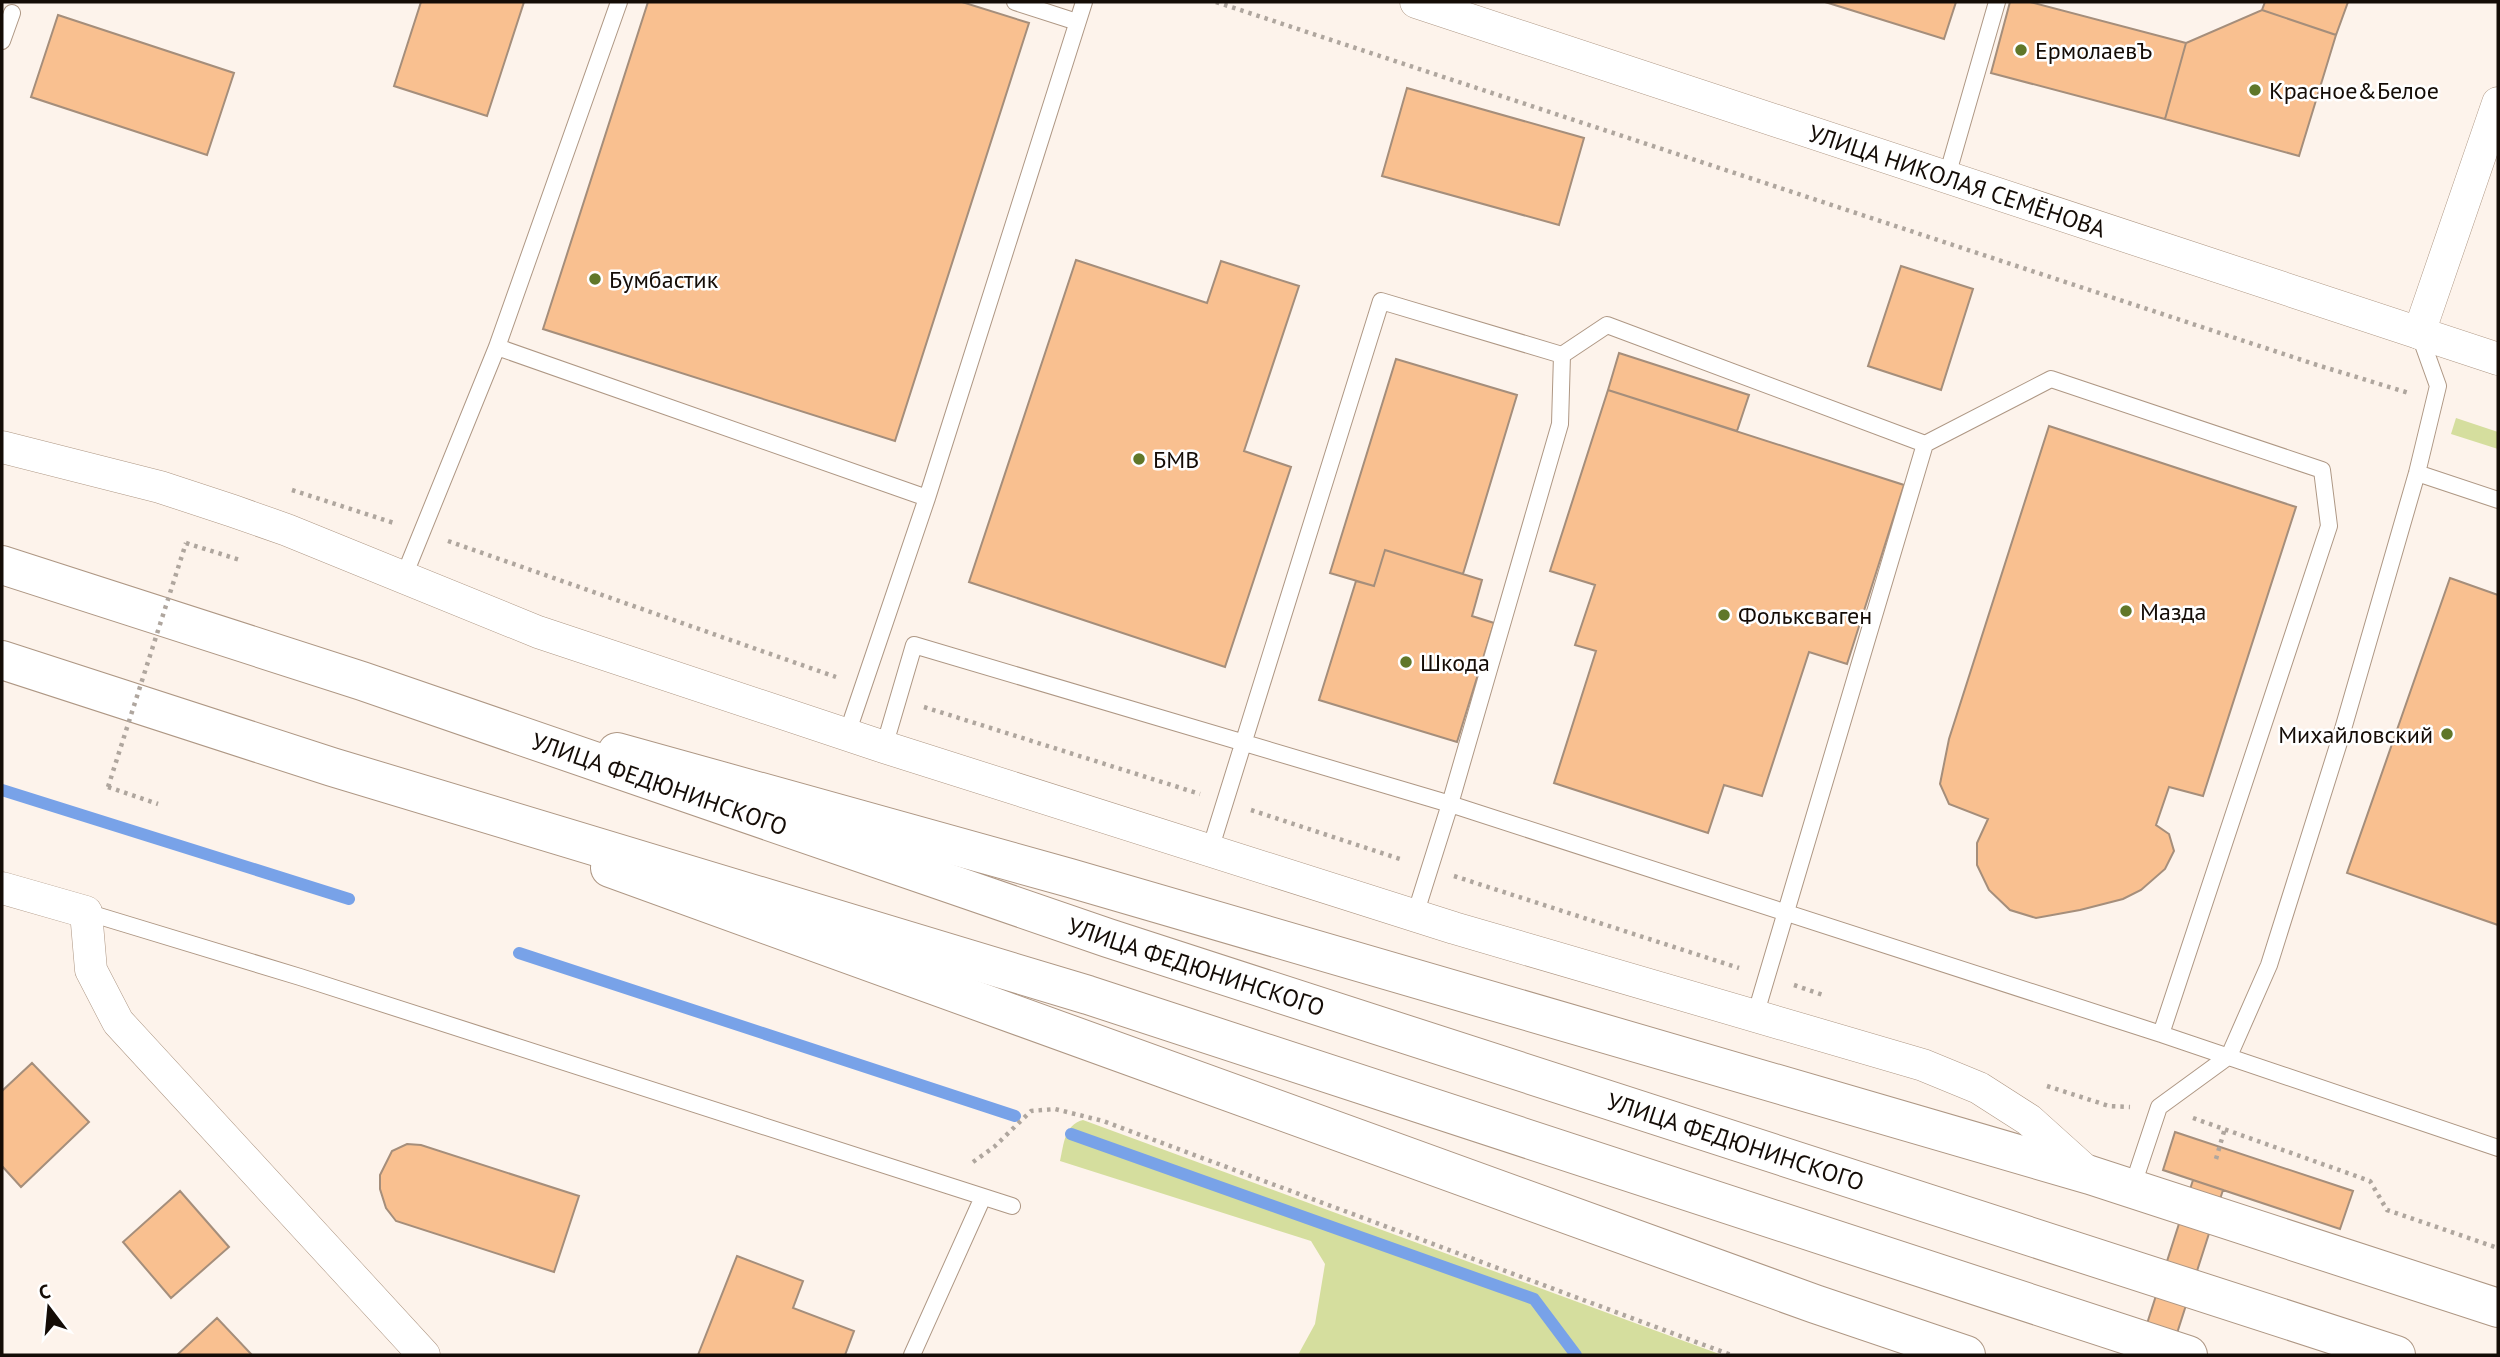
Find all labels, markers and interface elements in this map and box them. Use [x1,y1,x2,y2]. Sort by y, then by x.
place label: ЕрмолаевЪ [2035,35,2152,66]
marker: ЕрмолаевЪ [2013,42,2029,58]
place label: Красное&Белое [2269,75,2439,106]
marker: Красное&Белое [2247,82,2263,98]
street label: УЛИЦА НИКОЛАЯ СЕМЁНОВА [1805,117,2110,244]
place label: Бумбастик [609,264,719,295]
marker: Бумбастик [587,271,603,287]
place label: БМВ [1153,444,1199,475]
marker: БМВ [1131,451,1147,467]
place label: Мазда [2140,596,2206,627]
place label: Фольксваген [1738,600,1872,631]
marker: Мазда [2118,603,2134,619]
marker: Фольксваген [1716,607,1732,623]
place label: Шкода [1420,647,1490,678]
marker: Шкода [1398,654,1414,670]
place label: Михайловский [2278,719,2433,750]
street label: УЛИЦА ФЕДЮНИНСКОГО [528,725,792,842]
marker: Михайловский [2439,726,2455,742]
street label: УЛИЦА ФЕДЮНИНСКОГО [1064,910,1329,1023]
street label: УЛИЦА ФЕДЮНИНСКОГО [1603,1085,1868,1197]
north arrow [14,1273,84,1343]
text: С [36,1279,53,1305]

